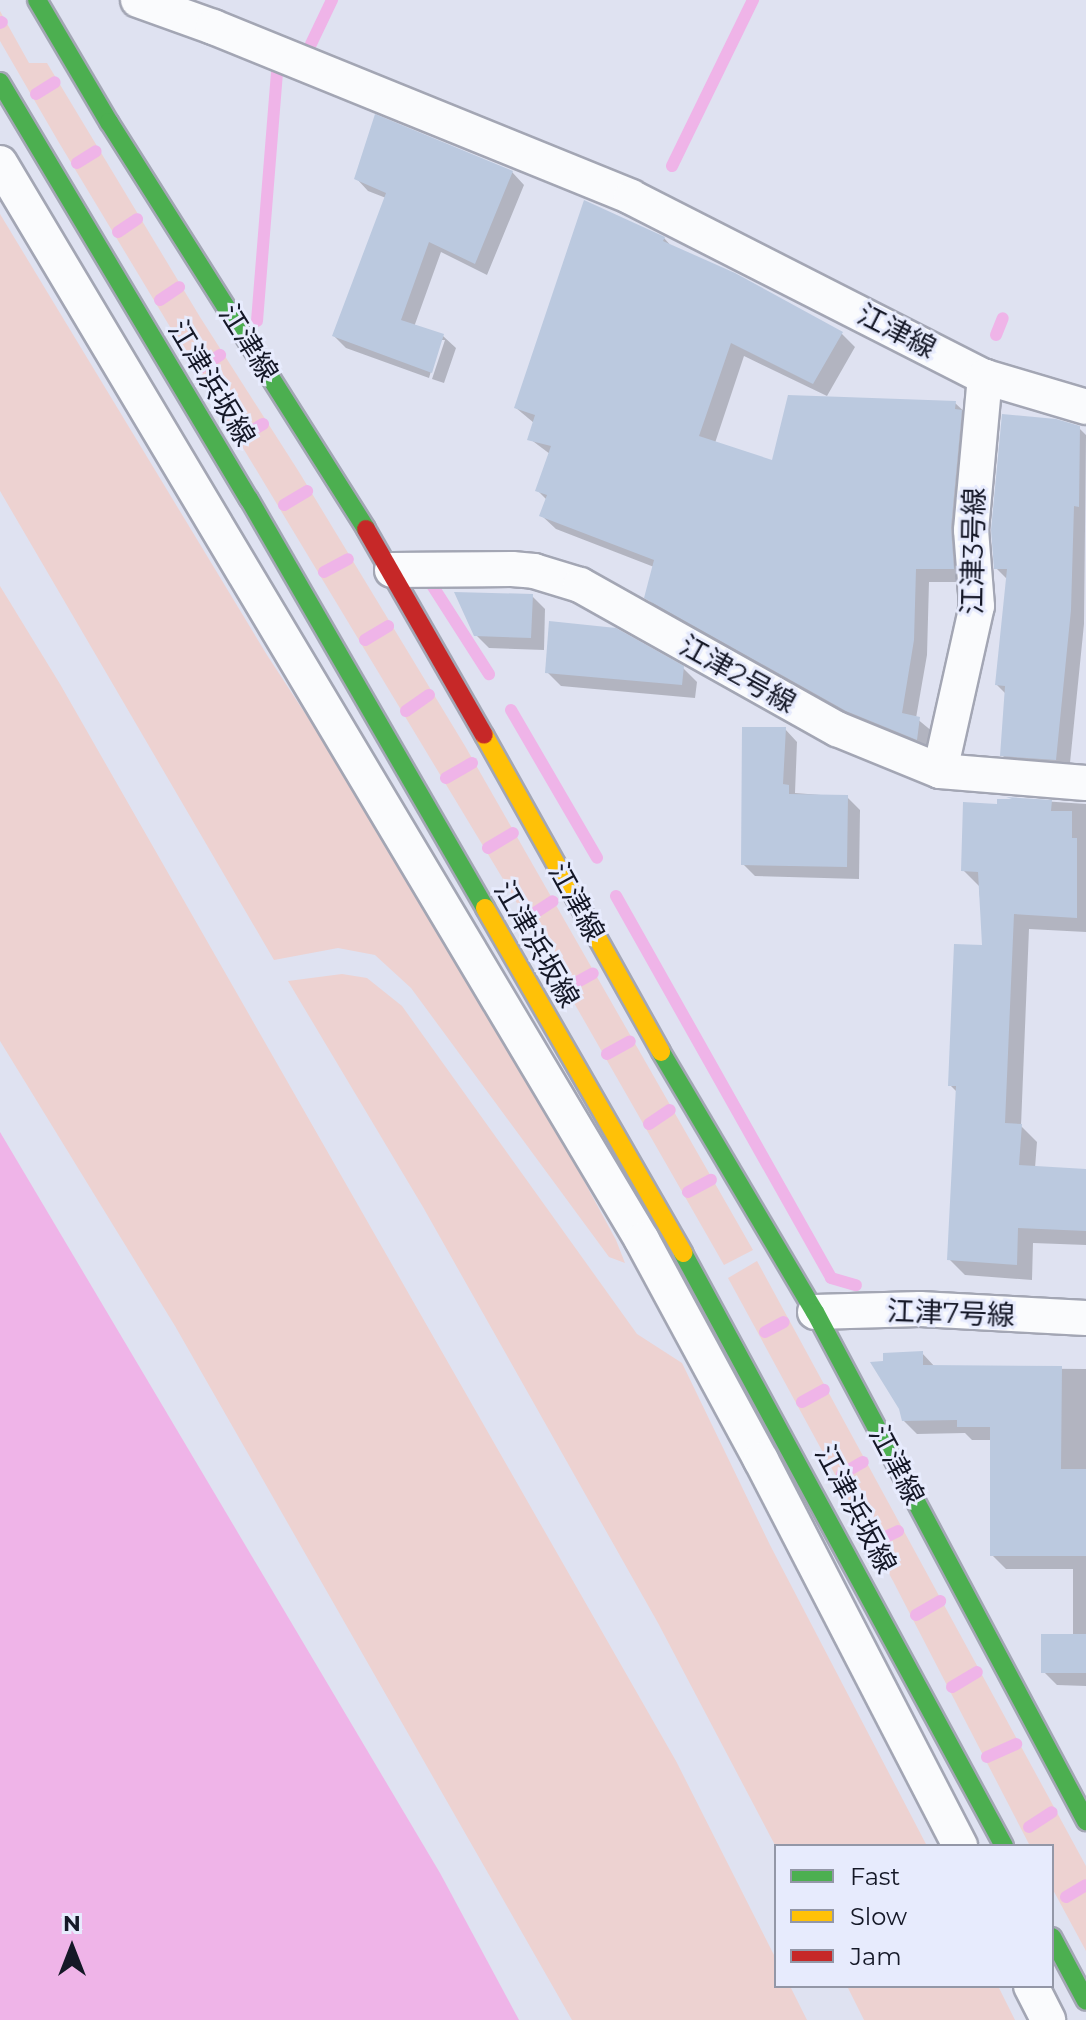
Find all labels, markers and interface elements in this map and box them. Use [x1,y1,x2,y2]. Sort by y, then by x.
street label: 江津線 [852,297,942,365]
street label: 江津線 [212,298,286,388]
street label: 江津浜坂線 [162,314,262,452]
street label: 江津3号線 [955,487,991,615]
street label: 江津2号線 [674,628,802,720]
street label: 江津線 [542,857,612,947]
street label: 江津浜坂線 [487,875,587,1013]
street label: 江津7号線 [886,1294,1016,1332]
street label: 江津線 [862,1420,932,1510]
street label: 江津浜坂線 [808,1439,904,1579]
legend [774,1844,1054,1988]
text: Fast [850,1862,900,1891]
text: Slow [850,1902,907,1931]
north arrow [32,1908,112,1988]
text: N [63,1910,81,1937]
text: Jam [850,1942,902,1971]

